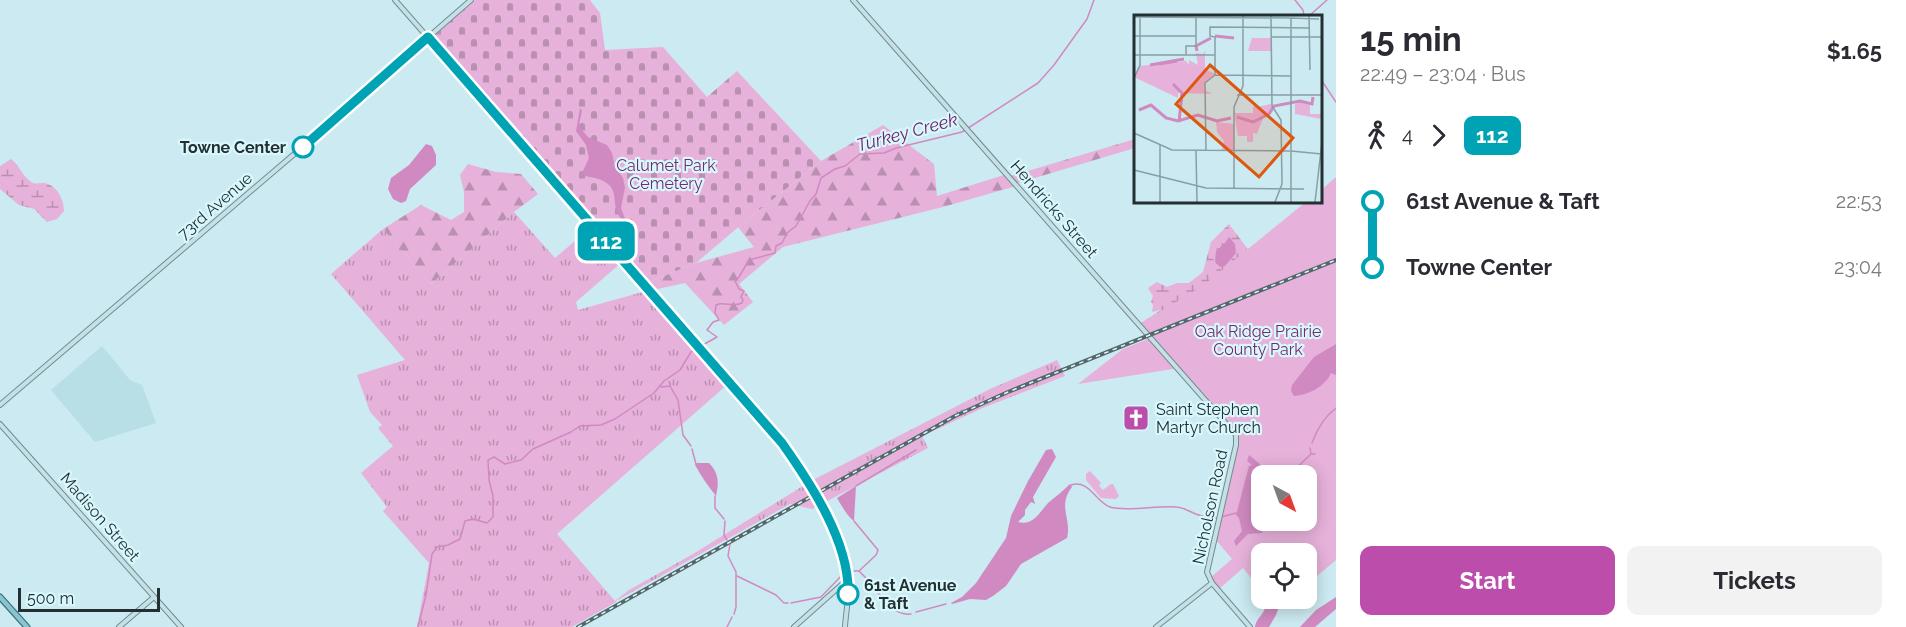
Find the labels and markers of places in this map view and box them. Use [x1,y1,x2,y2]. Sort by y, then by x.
marker: Towne Center [292,136,314,158]
place label: Towne Center [180,138,286,157]
place label: Saint Stephen Martyr Church [1156,400,1261,437]
church icon: Saint Stephen Martyr Church [1121,403,1151,433]
place label: 61st Avenue & Taft [864,576,957,613]
marker: 61st Avenue & Taft [837,583,859,605]

